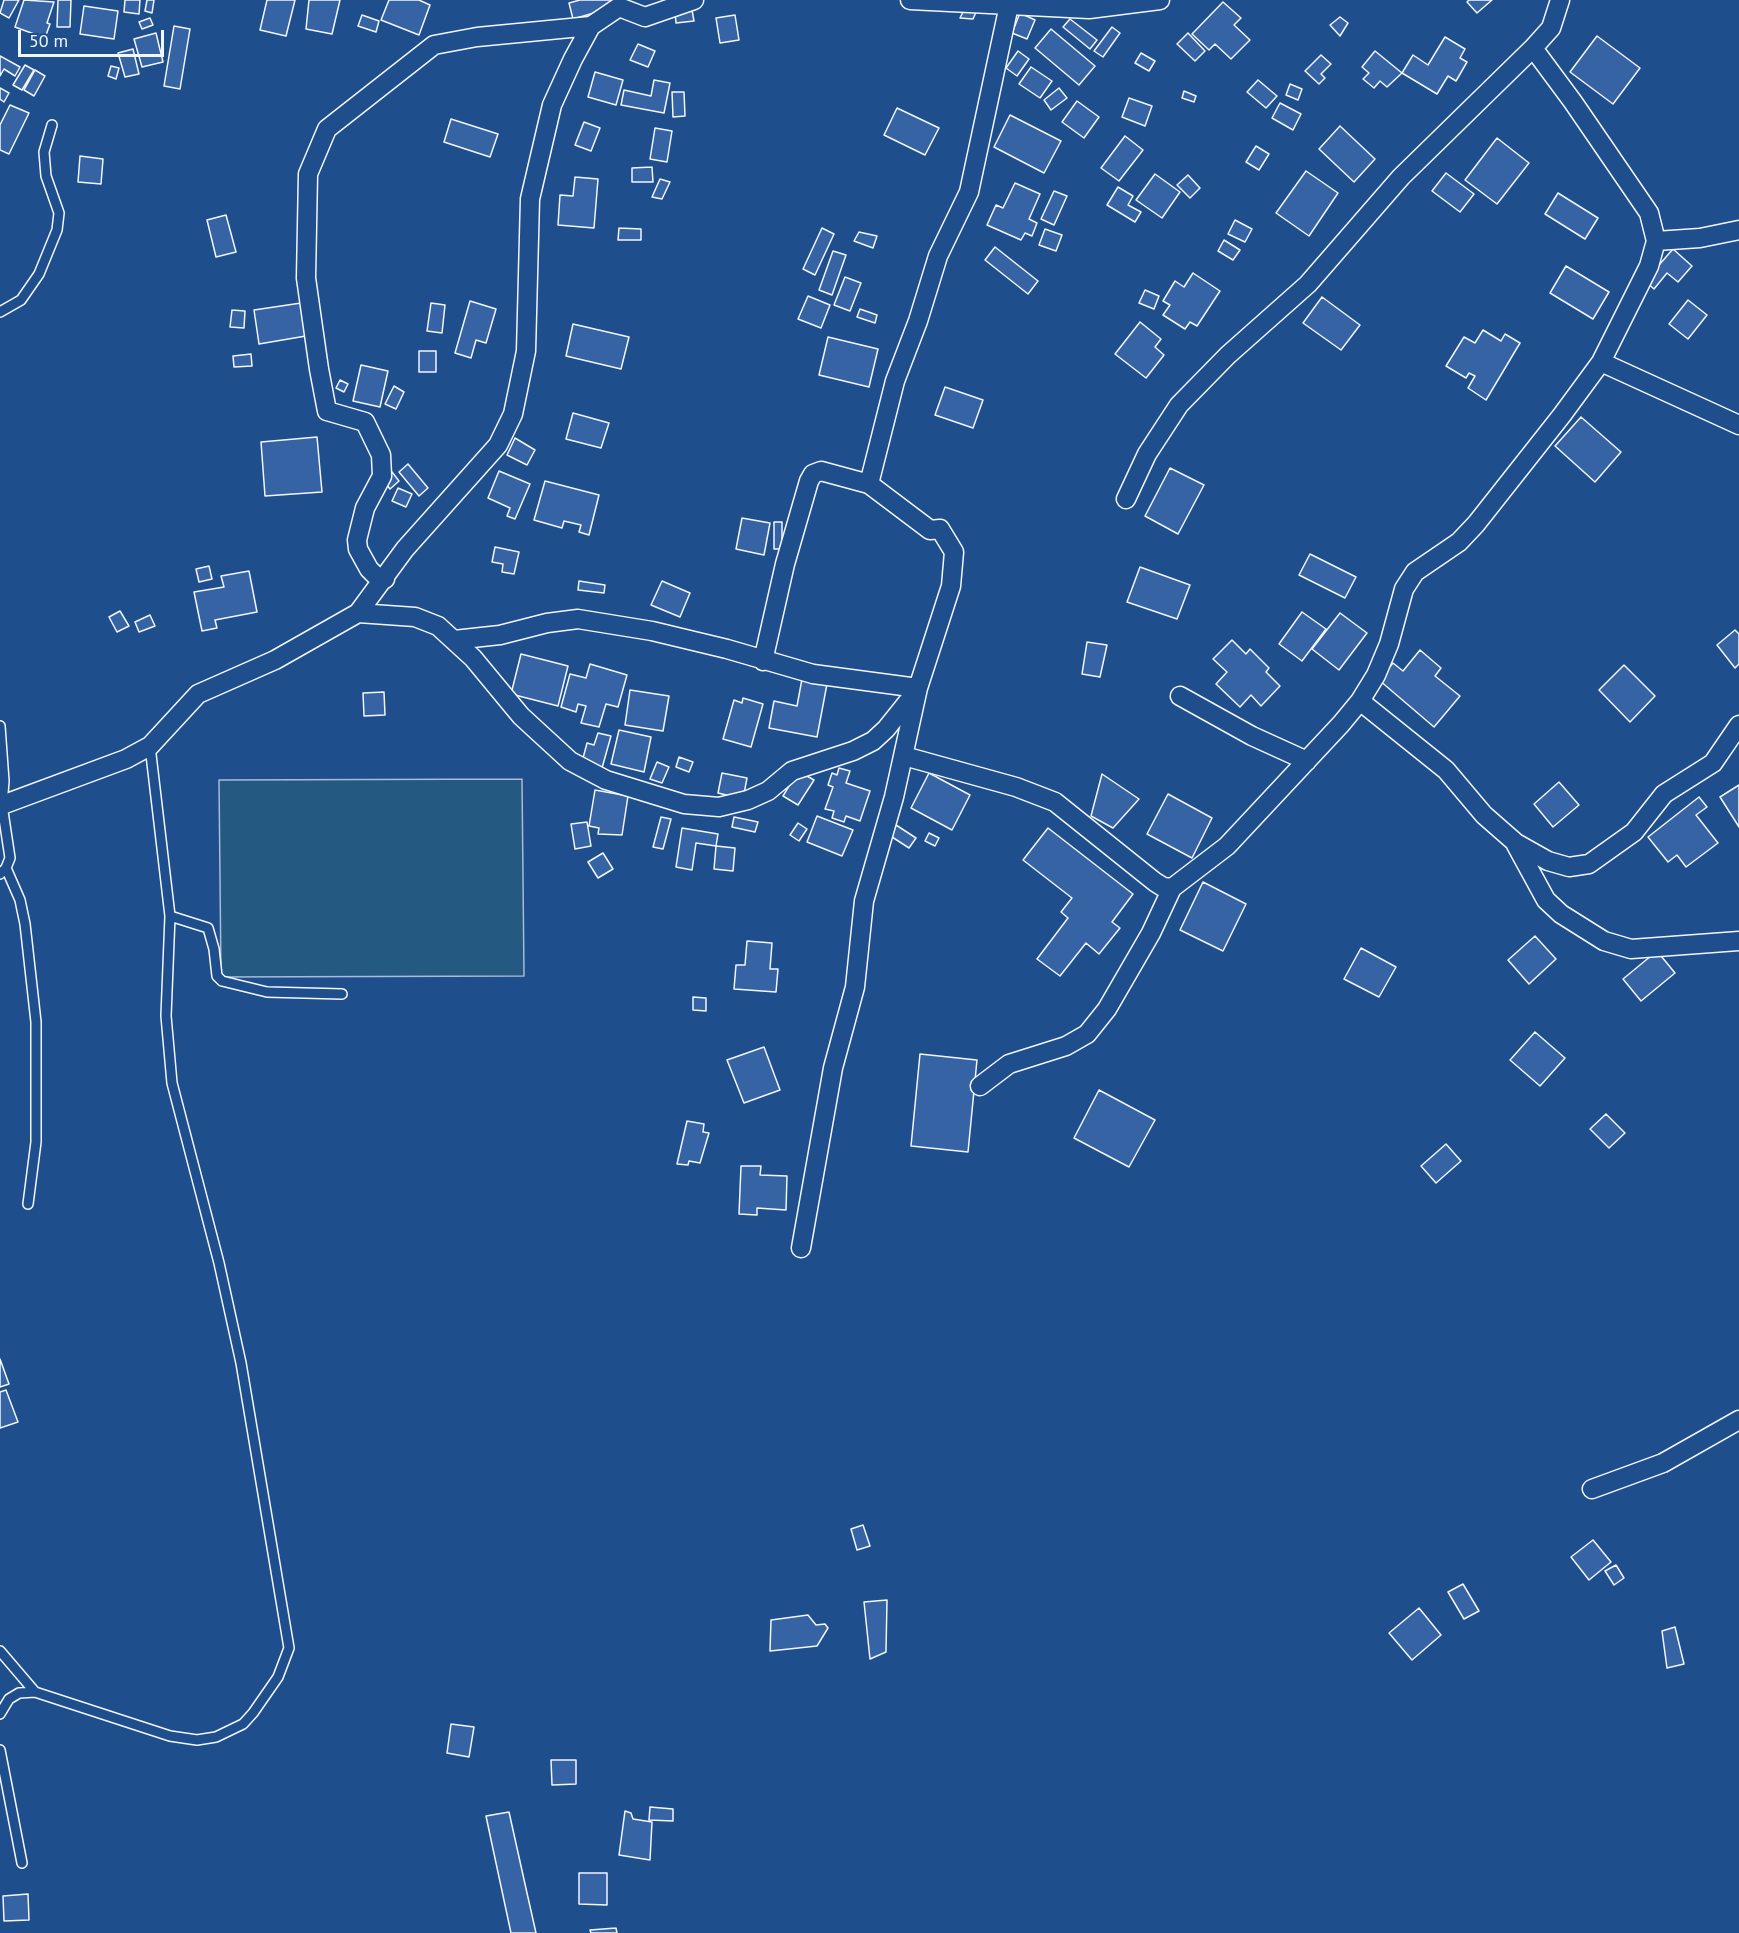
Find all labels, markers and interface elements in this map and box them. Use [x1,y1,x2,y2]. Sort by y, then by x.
scale bar [21,18,166,56]
text: 50 m [29,29,68,52]

